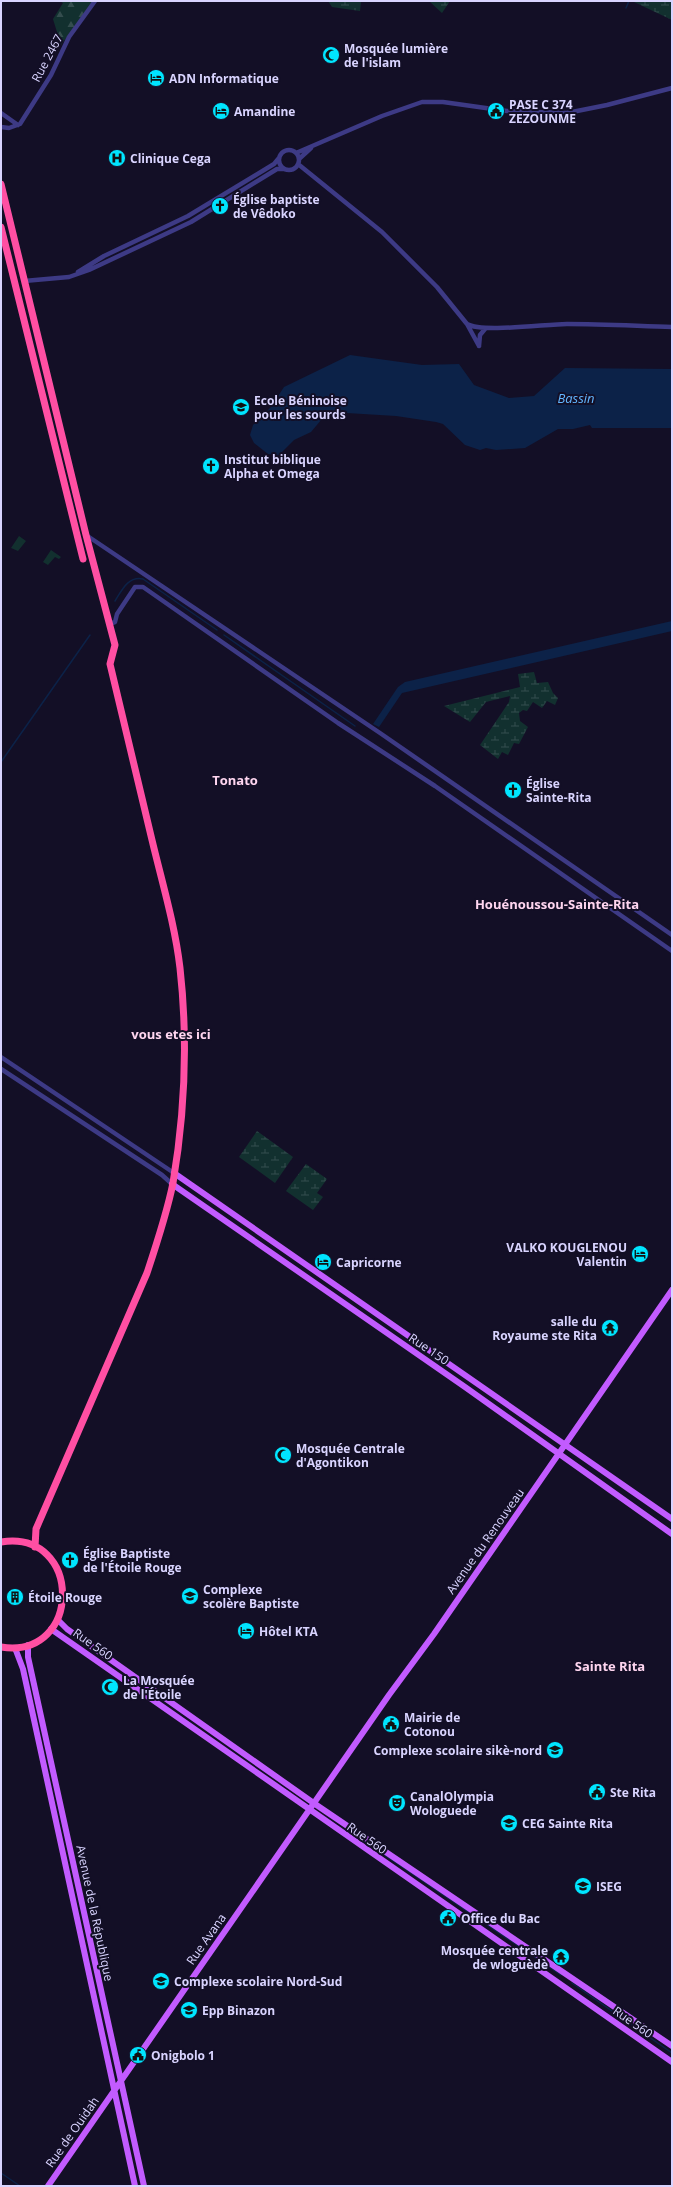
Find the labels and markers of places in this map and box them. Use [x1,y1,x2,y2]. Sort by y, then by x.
place label: Mosquée lumière de l'islam [344,40,448,71]
mosque icon: Mosquée lumière de l'islam [321,45,341,65]
hotel icon: ADN Informatique [146,68,166,88]
place label: ADN Informatique [169,70,279,87]
place label: PASE C 374 ZEZOUNME [509,96,576,127]
hotel icon: Amandine [211,101,231,121]
public building icon: PASE C 374 ZEZOUNME [486,101,506,121]
place label: Amandine [234,103,295,120]
hospital icon: Clinique Cega [107,148,127,168]
place label: Clinique Cega [130,150,211,167]
place label: Église baptiste de Vêdoko [233,191,320,222]
church icon: Église baptiste de Vêdoko [210,196,230,216]
place label: Ecole Béninoise pour les sourds [254,392,347,423]
school or university icon: Ecole Béninoise pour les sourds [231,397,251,417]
place label: Institut biblique Alpha et Omega [224,451,321,482]
church icon: Institut biblique Alpha et Omega [201,456,221,476]
place label: Église Sainte-Rita [526,775,592,806]
church icon: Église Sainte-Rita [503,780,523,800]
place label: VALKO KOUGLENOU Valentin [506,1239,627,1270]
hotel icon: VALKO KOUGLENOU Valentin [630,1244,650,1264]
hotel icon: Capricorne [313,1252,333,1272]
place label: Capricorne [336,1254,402,1271]
place label: salle du Royaume ste Rita [492,1313,597,1344]
temple icon: salle du Royaume ste Rita [600,1318,620,1338]
place label: Mosquée Centrale d'Agontikon [296,1440,405,1471]
mosque icon: Mosquée Centrale d'Agontikon [273,1445,293,1465]
place label: Église Baptiste de l'Étoile Rouge [83,1545,182,1576]
church icon: Église Baptiste de l'Étoile Rouge [60,1550,80,1570]
place label: Complexe scolère Baptiste [203,1581,299,1612]
school or university icon: Complexe scolère Baptiste [180,1586,200,1606]
building icon: Étoile Rouge [5,1587,25,1607]
place label: Étoile Rouge [28,1589,102,1606]
hotel icon: Hôtel KTA [236,1621,256,1641]
place label: Hôtel KTA [259,1623,319,1640]
place label: La Mosquée de l'Étoile [123,1672,195,1703]
mosque icon: La Mosquée de l'Étoile [100,1677,120,1697]
place label: Mairie de Cotonou [404,1709,460,1740]
public building icon: Mairie de Cotonou [381,1714,401,1734]
school or university icon: Complexe scolaire sikè-nord [545,1740,565,1760]
place label: Complexe scolaire sikè-nord [373,1742,542,1759]
public building icon: Ste Rita [587,1782,607,1802]
place label: Ste Rita [610,1784,656,1801]
place label: CanalOlympia Wologuede [410,1788,494,1819]
theatre icon: CanalOlympia Wologuede [387,1793,407,1813]
school or university icon: CEG Sainte Rita [499,1813,519,1833]
place label: CEG Sainte Rita [522,1815,613,1832]
school or university icon: ISEG [573,1876,593,1896]
place label: ISEG [596,1878,622,1895]
public building icon: Office du Bac [438,1908,458,1928]
place label: Office du Bac [461,1910,540,1927]
place label: Mosquée centrale de wloguèdè [441,1942,548,1973]
temple icon: Mosquée centrale de wloguèdè [551,1947,571,1967]
school or university icon: Complexe scolaire Nord-Sud [151,1971,171,1991]
place label: Complexe scolaire Nord-Sud [174,1973,342,1990]
school or university icon: Epp Binazon [179,2000,199,2020]
place label: Epp Binazon [202,2002,275,2019]
public building icon: Onigbolo 1 [128,2045,148,2065]
place label: Onigbolo 1 [151,2047,215,2064]

